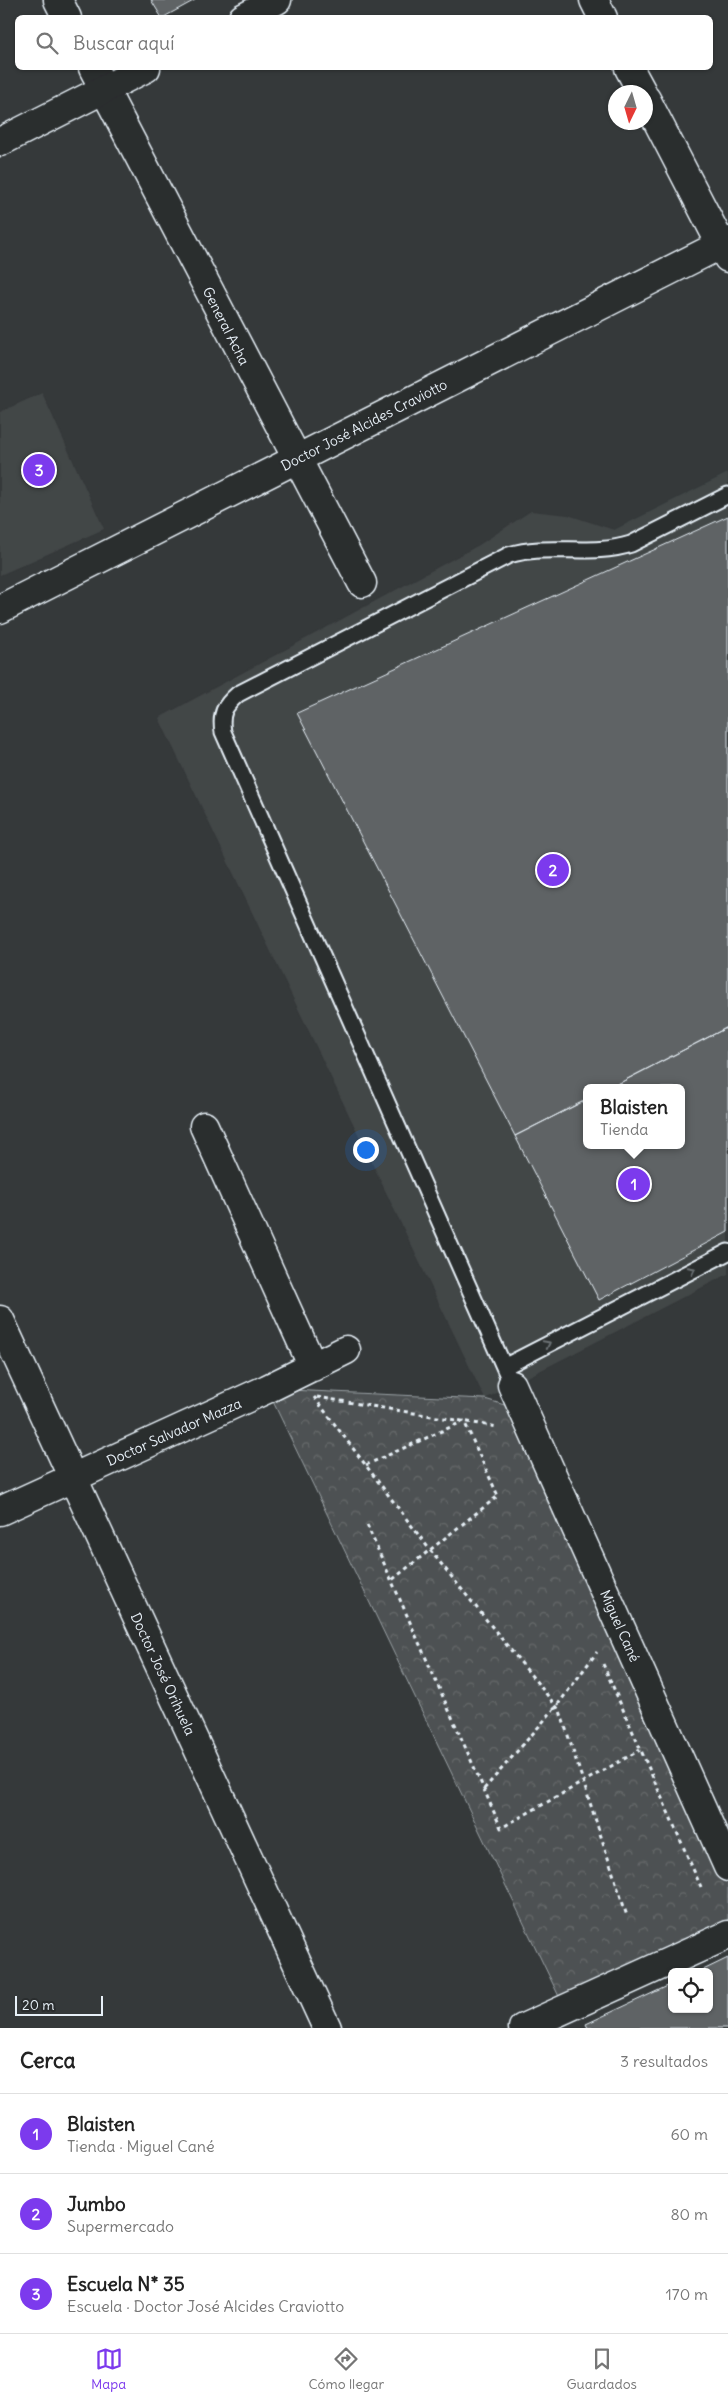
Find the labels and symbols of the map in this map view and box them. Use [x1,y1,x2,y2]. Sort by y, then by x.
north arrow [608,85,653,130]
street label: General Acha [199,284,253,368]
street label: Doctor José Alcides Craviotto [278,375,450,475]
pin: 3 [23,451,55,489]
pin: 2 [537,851,569,889]
your location [353,1137,379,1163]
pin: 1 [618,1165,650,1203]
one-way arrow [686,1266,695,1276]
one-way arrow [542,1340,551,1350]
street label: Doctor Salvador Mazza [104,1394,244,1470]
street label: Miguel Cané [596,1587,644,1665]
street label: Doctor José Orihuela [127,1610,199,1738]
scale bar [15,1993,102,2016]

